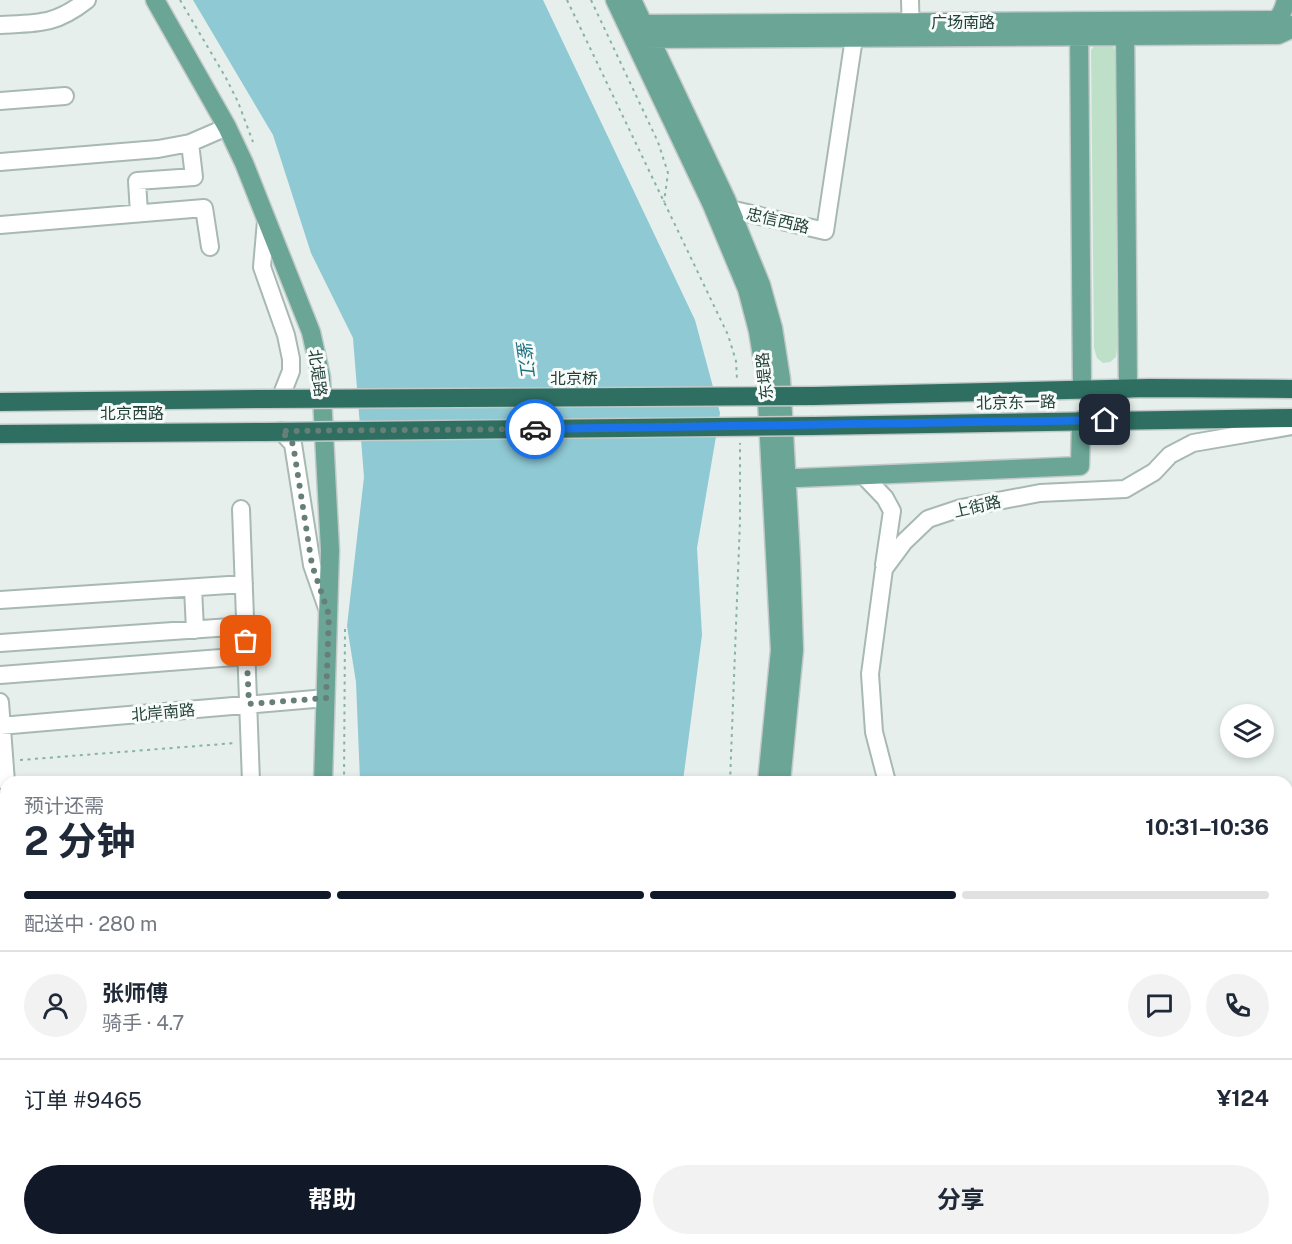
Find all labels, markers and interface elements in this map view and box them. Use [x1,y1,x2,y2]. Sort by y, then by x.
street label: 广场南路 [931,13,995,32]
street label: 忠信西路 [745,204,811,237]
water label: 鉴江 [513,339,539,379]
street label: 北堤路 [305,348,330,398]
street label: 东堤路 [753,351,776,401]
street label: 北京桥 [550,369,598,388]
street label: 北京东一路 [976,392,1056,413]
pin [1079,394,1130,445]
courier [505,399,565,459]
icon: home [1088,403,1121,436]
street label: 北京西路 [100,404,164,423]
icon: car [519,413,552,446]
street label: 上街路 [952,492,1003,521]
pin [220,615,271,666]
icon: bag [229,624,262,657]
street label: 北岸南路 [130,700,196,725]
map controls [1220,704,1274,758]
button: layers [1220,704,1274,758]
text: 预计还需 [24,794,104,818]
text: 10:31–10:36 [1145,814,1269,840]
text: 2 分钟 [24,818,136,864]
text: 配送中 · 280 m [24,912,157,936]
button: person [24,974,87,1037]
button: chat [1128,974,1191,1037]
button: phone [1206,974,1269,1037]
text: 张师傅 [102,980,168,1006]
text: 骑手 · 4.7 [102,1011,184,1035]
text: ¥124 [1217,1085,1269,1111]
text: 订单 #9465 [24,1087,142,1113]
button: 帮助 [24,1165,641,1234]
button: 分享 [653,1165,1269,1234]

